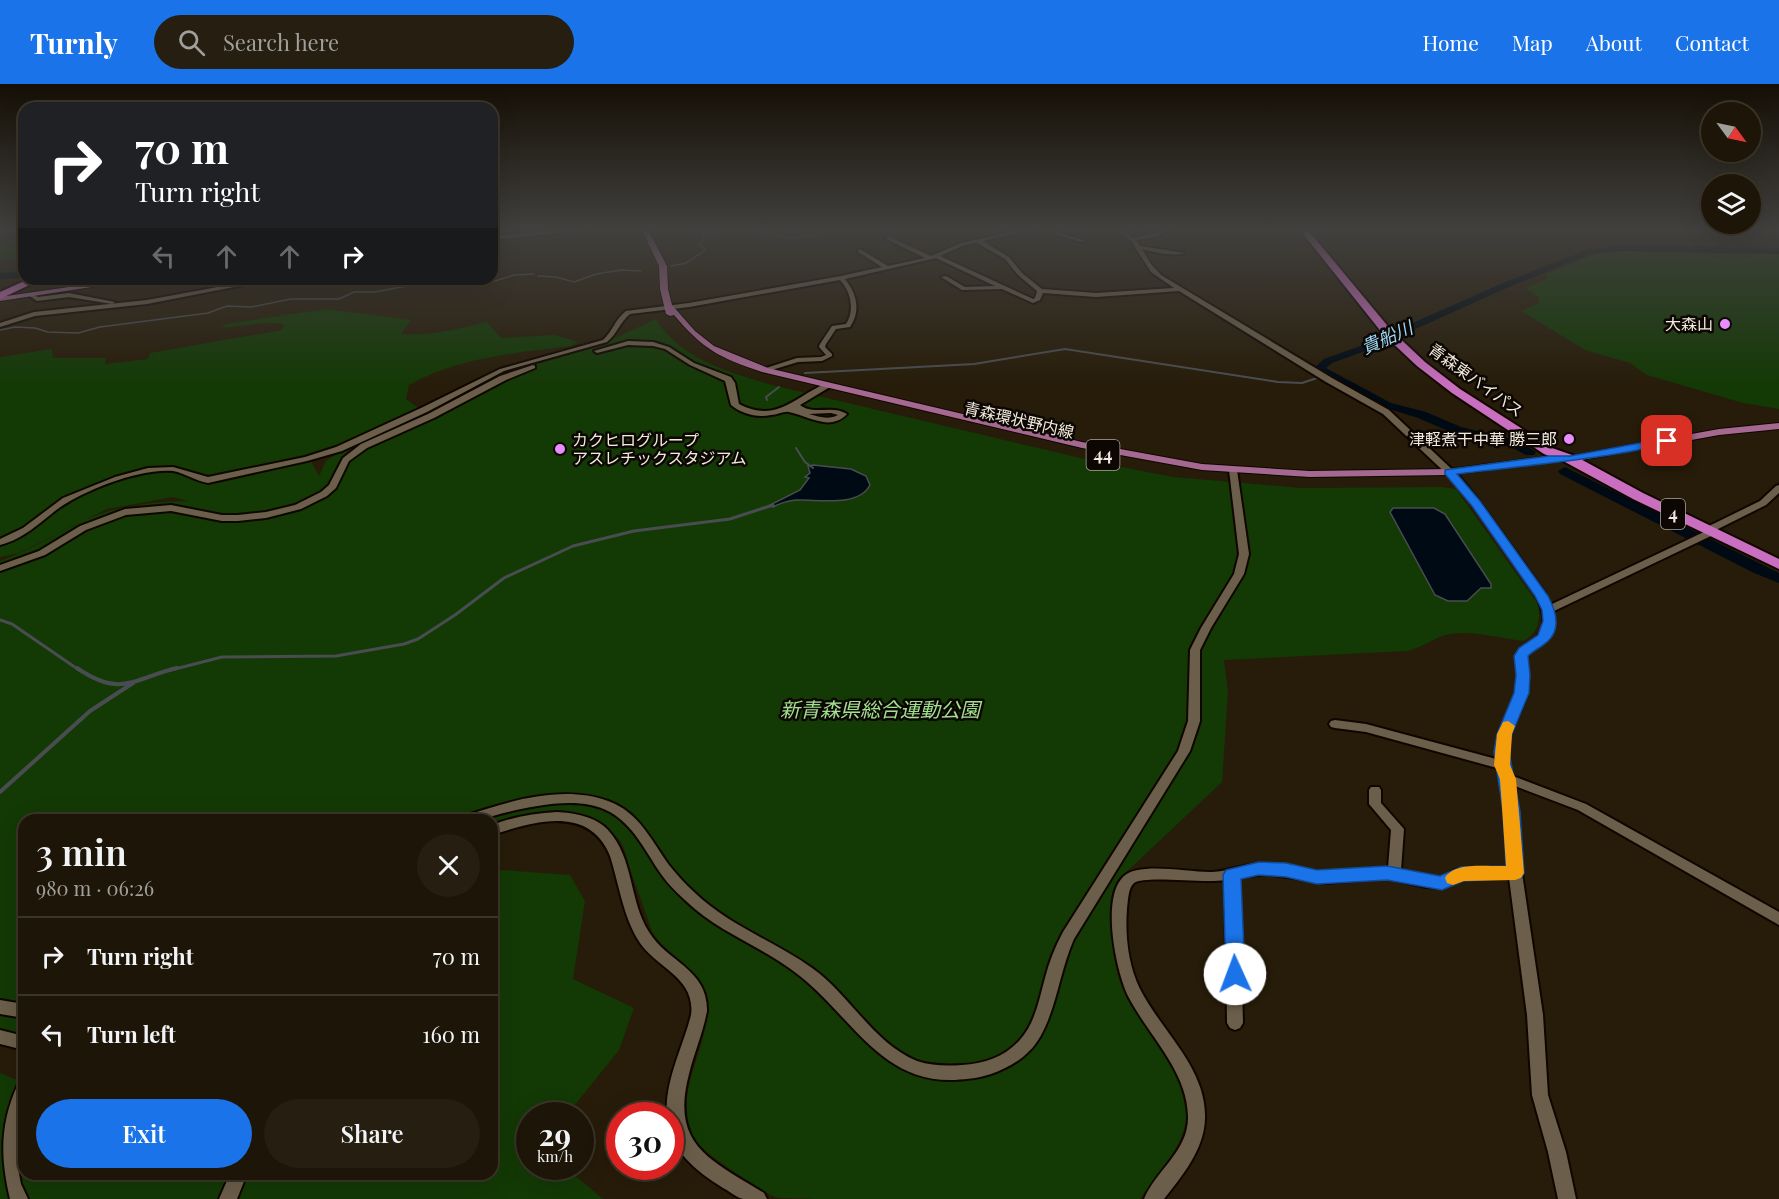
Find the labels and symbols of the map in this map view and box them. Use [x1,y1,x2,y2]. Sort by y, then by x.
north arrow [1701,102,1761,162]
place label: 大森山 [1665,313,1713,334]
water label: 貴船川 [1357,314,1418,359]
marker: 大森山 [1718,317,1732,331]
street label: 青森東バイパス [1425,338,1528,421]
street label: 青森環状野内線 [962,397,1076,442]
pin [1641,415,1692,466]
place label: 津軽煮干中華 勝三郎 [1409,428,1557,449]
place label: カクヒログループ アスレチックスタジアム [572,429,746,468]
marker: 津軽煮干中華 勝三郎 [1562,432,1576,446]
road number: 44 [1086,440,1120,470]
marker: カクヒログループ アスレチックスタジアム [553,442,567,456]
road number: 4 [1661,499,1685,529]
park label: 新青森県総合運動公園 [780,695,983,722]
position arrow [1203,942,1267,1006]
speed limit sign: 30 [606,1102,684,1180]

